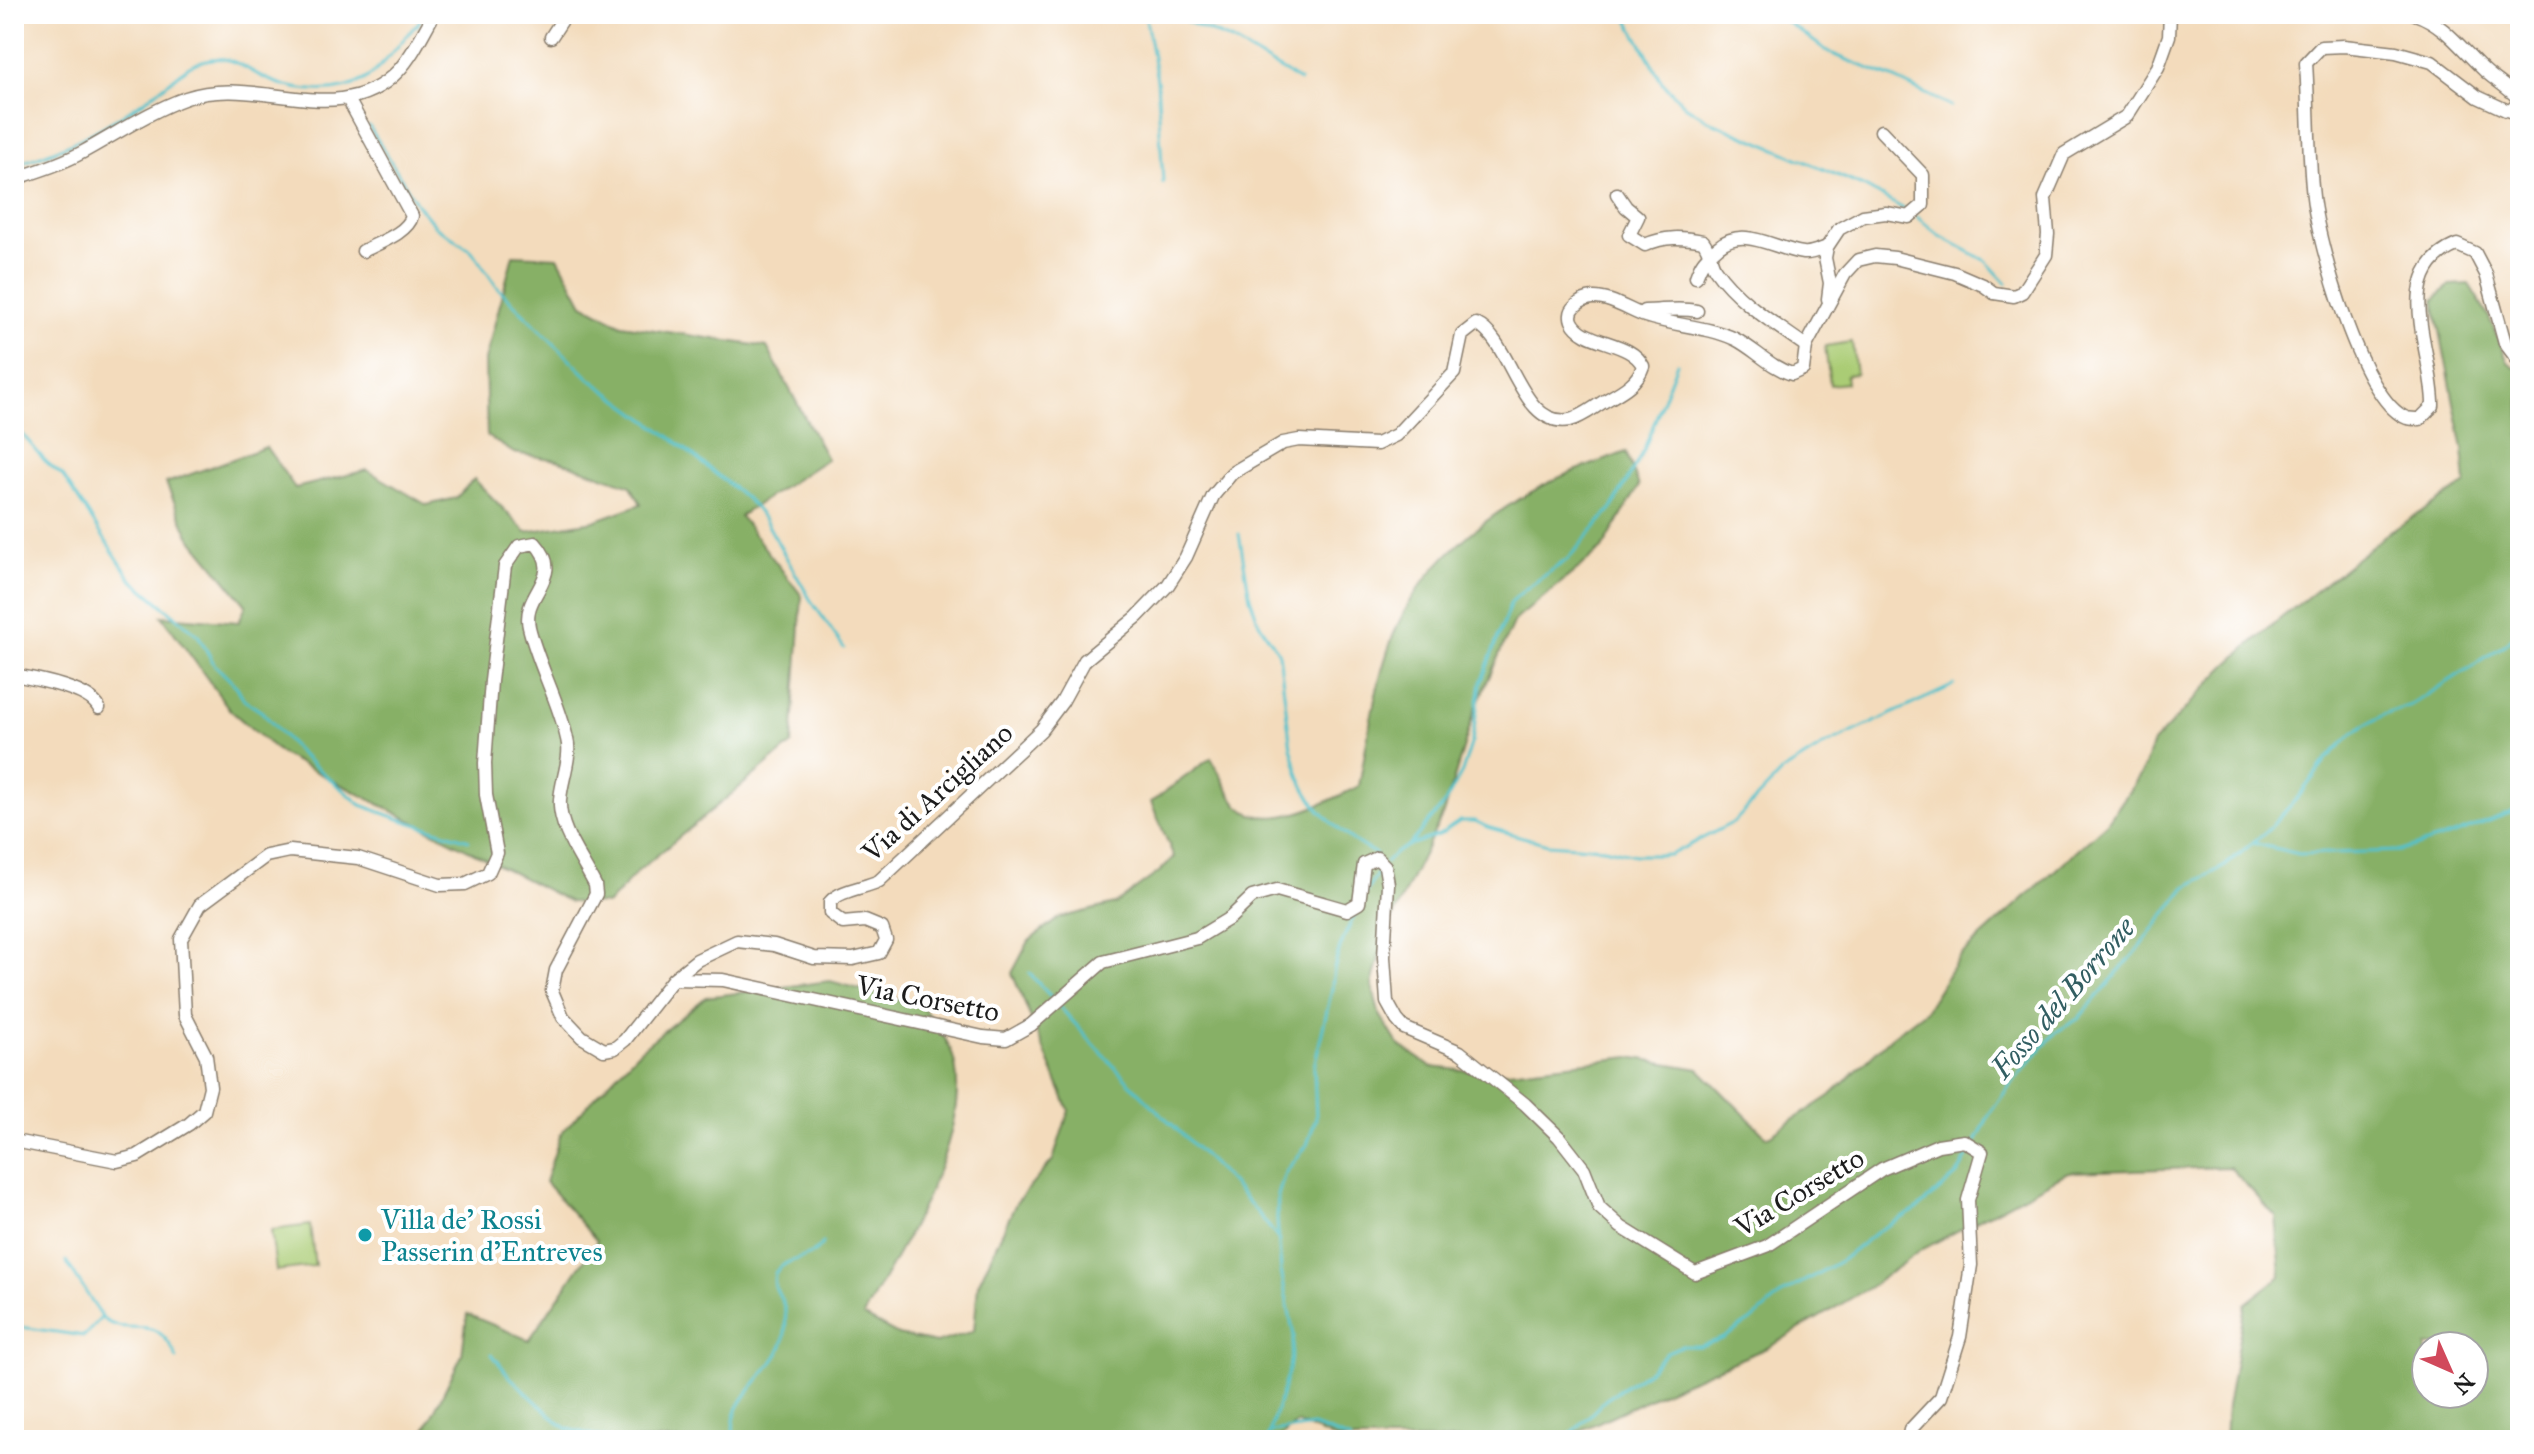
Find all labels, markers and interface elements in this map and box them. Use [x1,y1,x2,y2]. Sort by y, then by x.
street label: Via di Arcigliano [854,715,1020,870]
water label: Fosso del Borrone [1983,910,2143,1086]
street label: Via Corsetto [852,967,1002,1029]
street label: Via Corsetto [1727,1140,1870,1245]
place label: Villa de' Rossi Passerin d'Entreves [380,1202,603,1269]
marker: Villa de' Rossi Passerin d'Entreves [356,1226,374,1244]
north arrow [2410,1330,2490,1410]
text: N [2447,1368,2480,1400]

